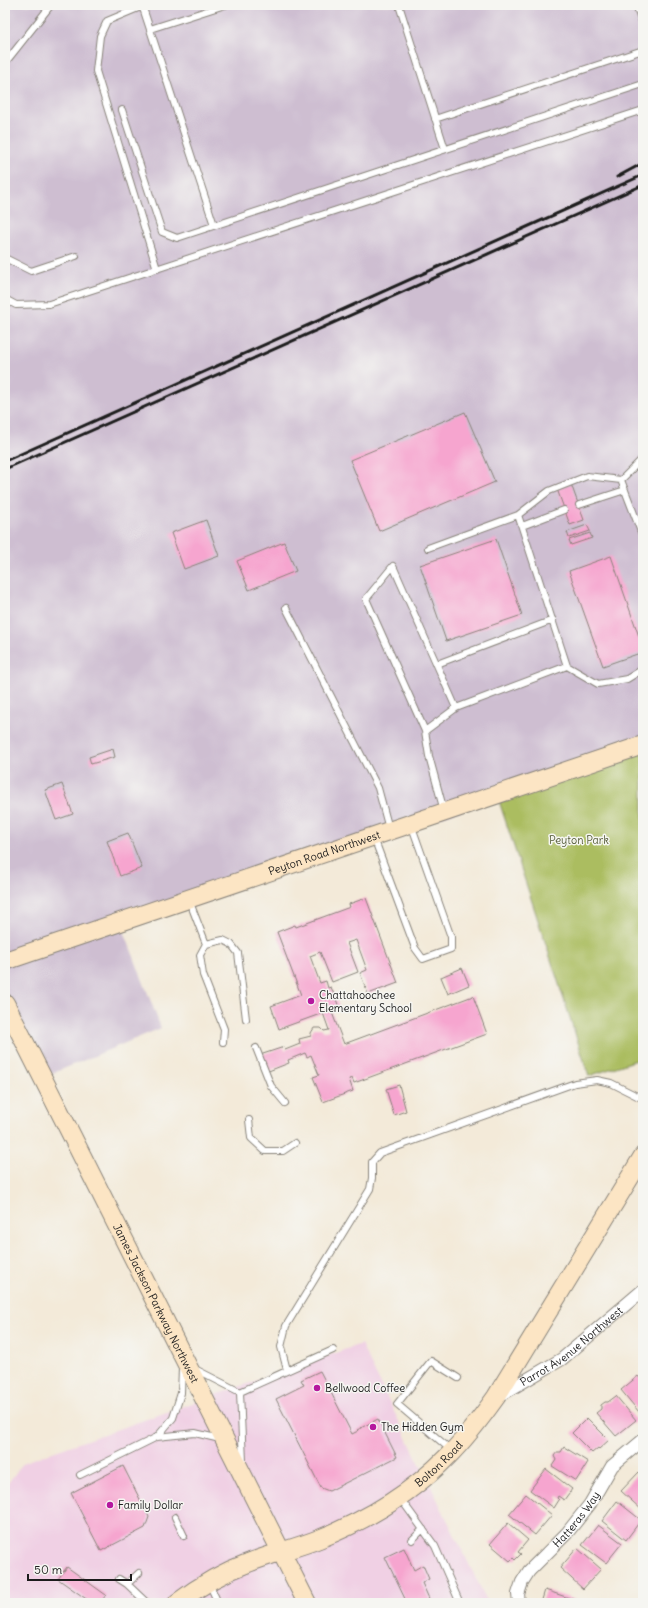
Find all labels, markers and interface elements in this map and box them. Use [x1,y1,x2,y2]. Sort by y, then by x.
street label: Peyton Road Northwest [266,827,382,878]
park label: Peyton Park [549,833,609,847]
place label: Chattahoochee Elementary School [319,988,412,1015]
marker: Chattahoochee Elementary School [306,996,316,1006]
street label: James Jackson Parkway Northwest [110,1221,202,1385]
street label: Parrot Avenue Northwest [517,1303,626,1389]
place label: Bellwood Coffee [325,1381,405,1395]
marker: Bellwood Coffee [312,1383,322,1393]
place label: The Hidden Gym [381,1420,464,1434]
marker: The Hidden Gym [368,1422,378,1432]
street label: Bolton Road [412,1438,466,1490]
street label: Hatteras Way [550,1489,603,1550]
place label: Family Dollar [118,1498,184,1512]
marker: Family Dollar [105,1500,115,1510]
scale bar [28,1556,131,1582]
text: 50 m [34,1562,63,1577]

